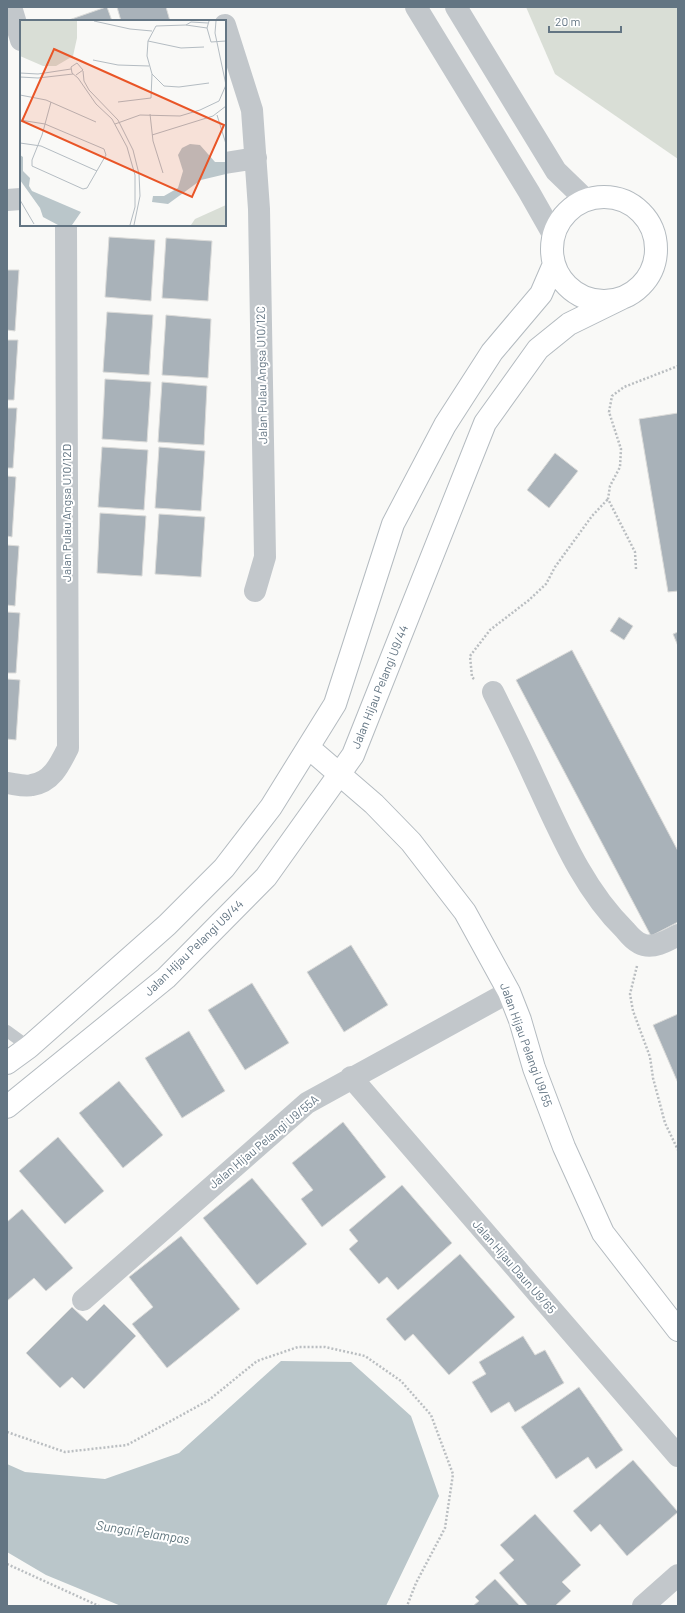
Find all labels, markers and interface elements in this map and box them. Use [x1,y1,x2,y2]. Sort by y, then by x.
scale bar [549,8,621,34]
text: 20 m [555,14,581,28]
inset map [20,20,226,226]
street label: Jalan Pulau Angsa U10/12C [253,306,269,444]
street label: Jalan Pulau Angsa U10/12D [59,444,73,582]
street label: Jalan Hijau Pelangi U9/44 [348,623,410,751]
street label: Jalan Hijau Pelangi U9/44 [141,896,246,998]
street label: Jalan Hijau Pelangi U9/55 [498,981,556,1109]
street label: Jalan Hijau Pelangi U9/55A [206,1091,321,1191]
street label: Jalan Hijau Daun U9/65 [470,1217,559,1316]
water label: Sungai Pelampas [95,1517,191,1547]

